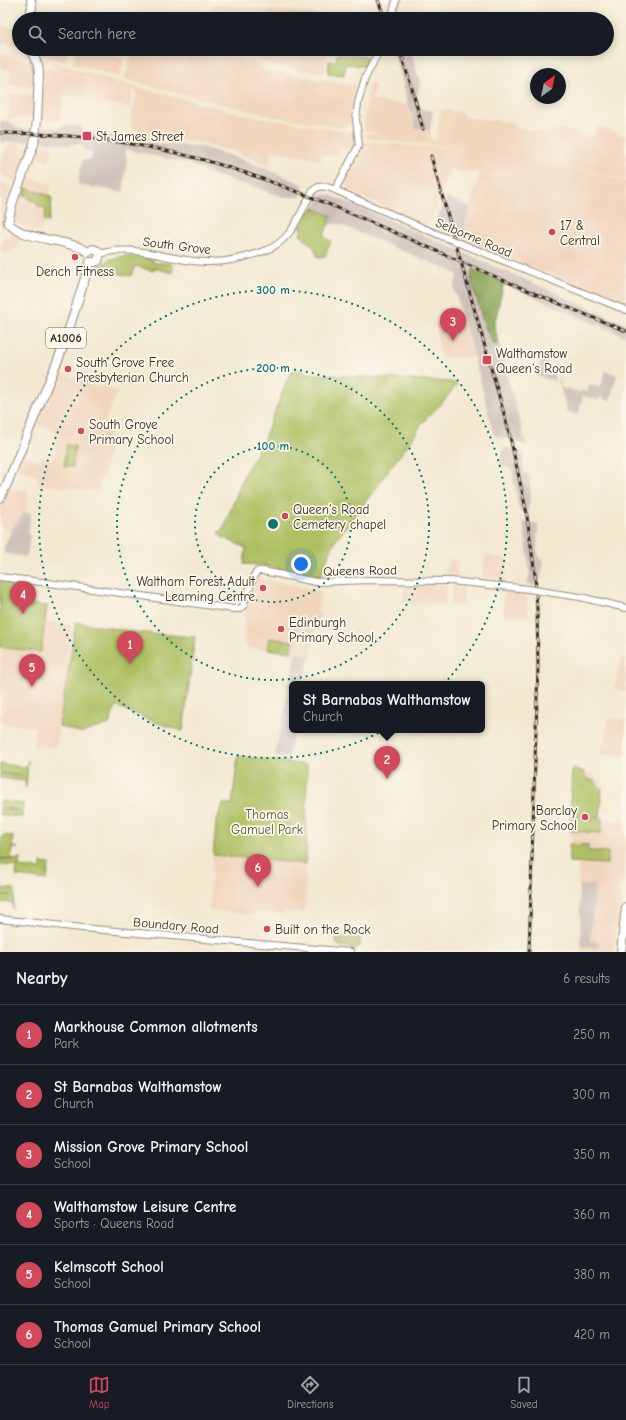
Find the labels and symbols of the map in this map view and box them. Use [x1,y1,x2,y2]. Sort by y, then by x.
north arrow [530,68,566,104]
place label: St James Street [96,129,185,144]
marker: St James Street [81,130,93,142]
street label: Selborne Road [433,215,514,260]
place label: 17 & Central [560,218,600,248]
marker: 17 & Central [547,227,557,237]
street label: South Grove [142,234,212,257]
marker: Dench Fitness [70,252,80,262]
place label: Dench Fitness [36,264,114,279]
text: 300 m [256,283,290,297]
pin: 3 [440,308,466,341]
road number: A1006 [46,328,86,348]
place label: Walthamstow Queen's Road [496,346,572,376]
marker: Walthamstow Queen's Road [481,354,493,366]
place label: South Grove Free Presbyterian Church [76,355,189,385]
text: 200 m [256,361,290,375]
marker: South Grove Free Presbyterian Church [63,364,73,374]
place label: South Grove Primary School [89,417,174,447]
marker: South Grove Primary School [76,426,86,436]
text: 100 m [257,439,289,453]
place label: Queen's Road Cemetery chapel [293,502,386,532]
marker: Queen's Road Cemetery chapel [280,511,290,521]
centre of rings [266,517,280,531]
your location [291,554,311,574]
street label: Queens Road [323,562,397,579]
place label: Waltham Forest Adult Learning Centre [136,574,256,604]
pin: 4 [10,581,36,614]
marker: Waltham Forest Adult Learning Centre [258,583,268,593]
place label: Edinburgh Primary School [289,615,374,645]
marker: Edinburgh Primary School [276,624,286,634]
pin: 1 [117,631,143,664]
pin: 5 [19,654,45,687]
pin: 2 [374,746,400,779]
place label: Barclay Primary School [492,803,577,833]
park label: Thomas Gamuel Park [231,807,304,837]
marker: Barclay Primary School [580,812,590,822]
pin: 6 [245,854,271,887]
street label: Boundary Road [133,914,219,937]
place label: Built on the Rock [275,922,371,937]
marker: Built on the Rock [262,924,272,934]

